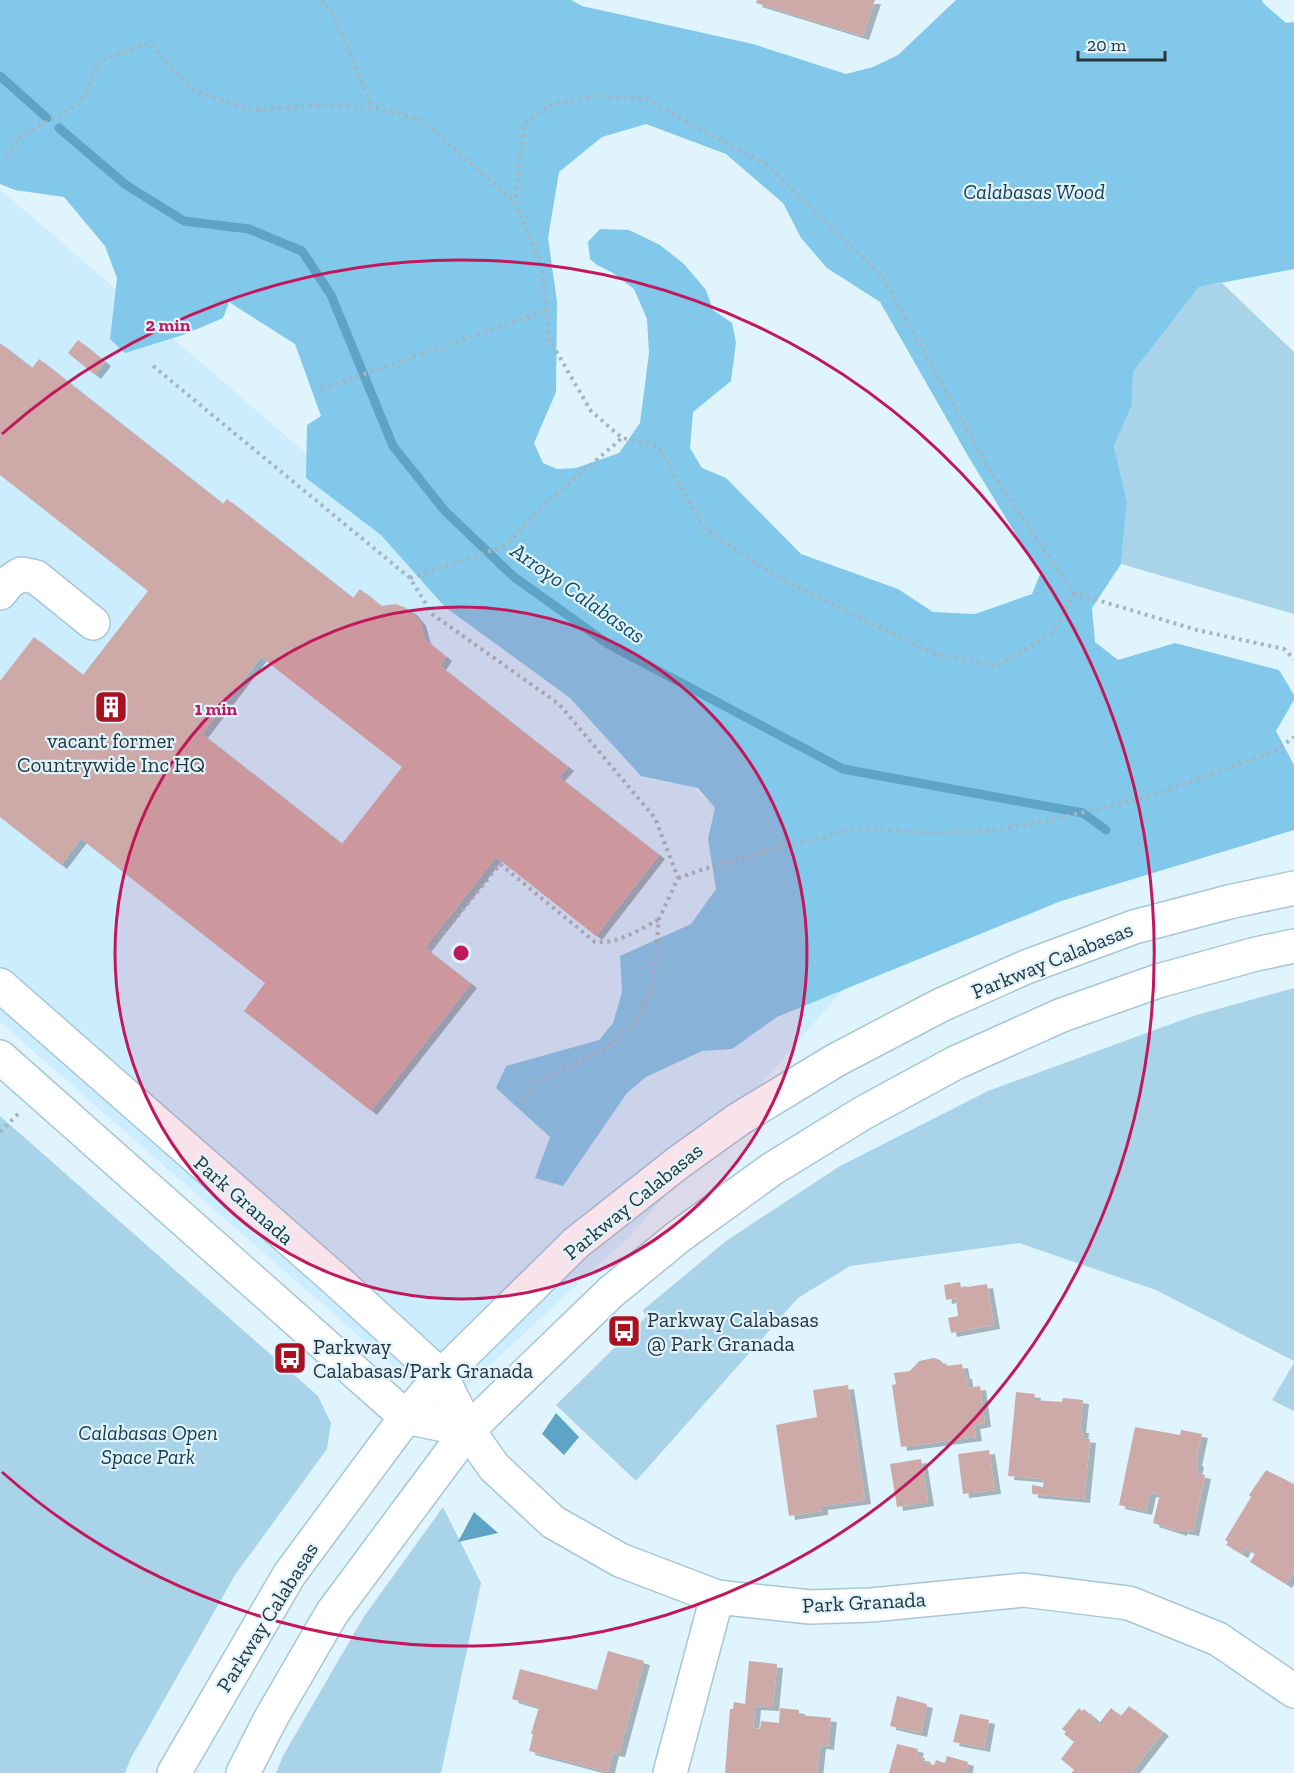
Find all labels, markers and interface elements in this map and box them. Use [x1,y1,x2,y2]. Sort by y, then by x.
scale bar [1078,24,1165,62]
text: 20 m [1087,34,1127,56]
park label: Calabasas Wood [963,179,1105,204]
text: 2 min [146,314,191,336]
water label: Arroyo Calabasas [505,536,650,649]
building icon: vacant former Countrywide Inc HQ [93,689,129,725]
text: 1 min [195,698,238,720]
place label: vacant former Countrywide Inc HQ [17,728,205,777]
street label: Parkway Calabasas [968,916,1136,1004]
centre of rings [451,943,471,963]
street label: Parkway Calabasas [558,1137,708,1265]
street label: Park Granada [189,1150,299,1250]
place label: Parkway Calabasas @ Park Granada [647,1307,819,1356]
bus stop icon: Parkway Calabasas @ Park Granada [606,1313,642,1349]
place label: Parkway Calabasas/Park Granada [313,1334,533,1383]
bus stop icon: Parkway Calabasas/Park Granada [272,1340,308,1376]
park label: Calabasas Open Space Park [78,1420,218,1469]
street label: Parkway Calabasas [211,1538,323,1696]
street label: Park Granada [802,1586,926,1618]

